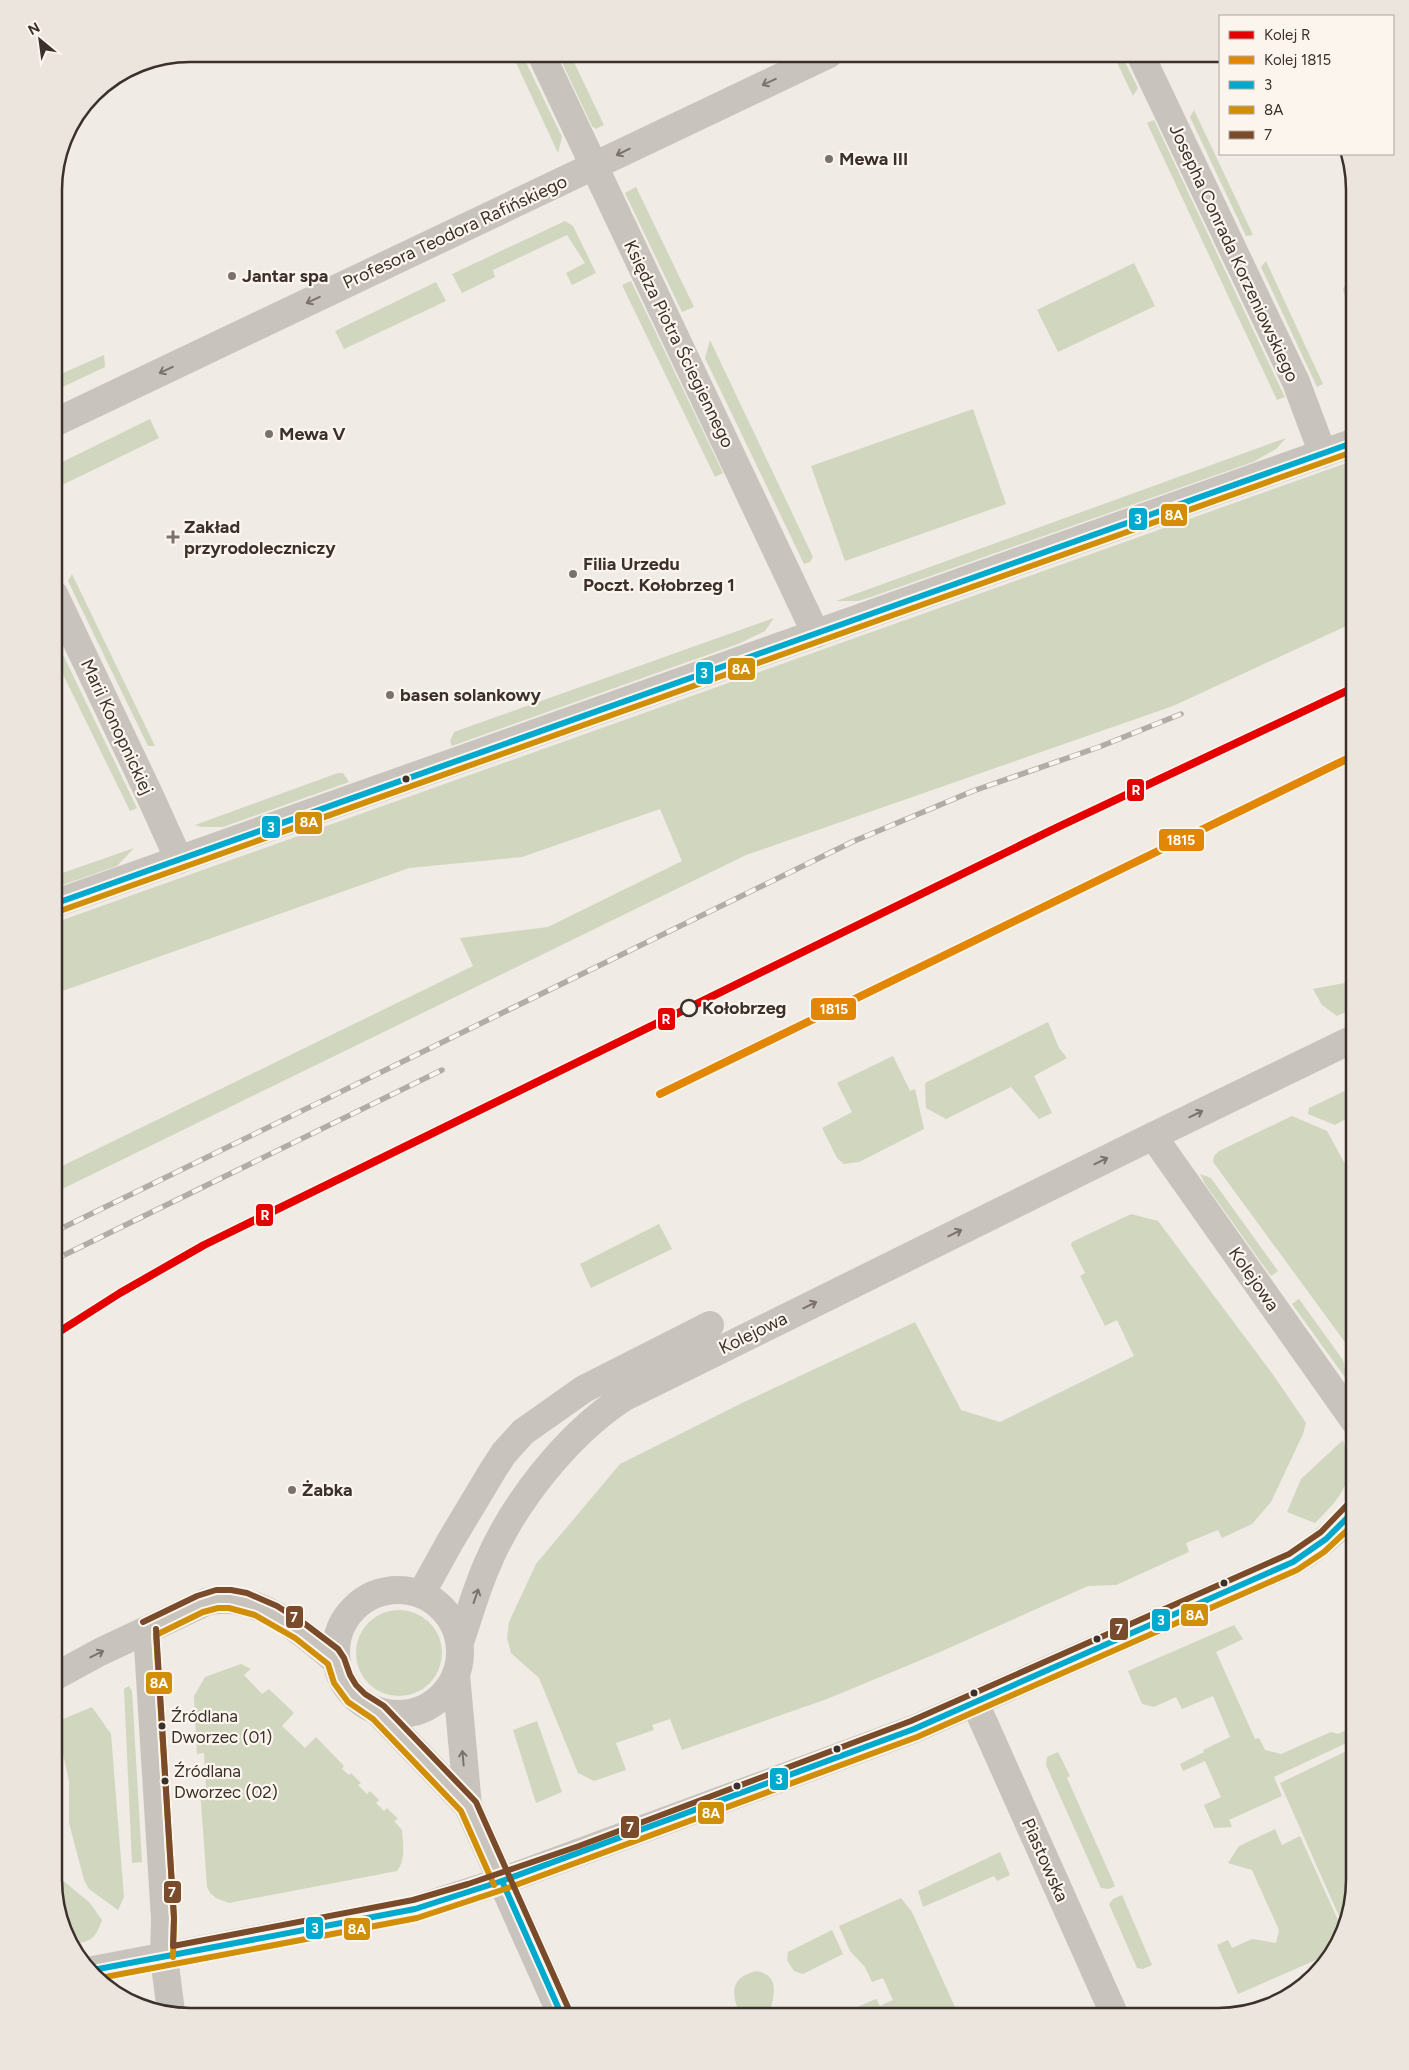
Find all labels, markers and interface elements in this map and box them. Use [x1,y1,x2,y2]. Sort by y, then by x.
north arrow [15,15,65,65]
legend [1219,15,1394,155]
text: N [25,19,43,39]
text: Kolej R [1264,26,1310,44]
text: Kolej 1815 [1264,51,1331,69]
text: 3 [1264,76,1272,94]
one-way arrow [762,78,777,88]
text: 8A [1264,101,1283,119]
street label: Josepha Conrada Korzeniowskiego [1164,121,1304,385]
text: 7 [1264,126,1272,144]
one-way arrow [616,148,631,157]
place label: Mewa III [839,148,908,170]
marker: Mewa III [823,153,835,165]
street label: Profesora Teodora Rafińskiego [339,170,571,294]
street label: Księdza Piotra Ściegiennego [619,237,739,451]
place label: Jantar spa [242,265,328,287]
marker: Jantar spa [226,270,238,282]
one-way arrow [306,296,321,305]
one-way arrow [159,365,174,375]
place label: Mewa V [279,423,346,445]
marker: Mewa V [263,428,275,440]
line badge: 8A [1160,503,1188,527]
line badge: 3 [1128,507,1148,531]
text: 8A [1165,507,1183,524]
text: 3 [1134,511,1142,528]
place label: Zakład przyrodoleczniczy [184,516,336,559]
marker: Zakład przyrodoleczniczy [166,530,180,544]
place label: Filia Urzedu Poczt. Kołobrzeg 1 [583,553,735,596]
marker: Filia Urzedu Poczt. Kołobrzeg 1 [567,568,579,580]
street label: Marii Konopnickiej [76,656,158,798]
line badge: 8A [727,657,756,681]
line badge: 3 [695,661,714,685]
text: 8A [732,661,750,678]
text: 3 [700,665,708,682]
place label: basen solankowy [400,684,542,706]
marker: basen solankowy [384,689,396,701]
unlabelled marker [401,774,411,784]
line badge: R [1126,778,1145,802]
text: R [1131,782,1141,799]
line badge: 8A [294,811,323,835]
text: 8A [300,814,318,831]
line badge: 3 [261,815,281,839]
text: 3 [267,819,275,836]
line badge: 1815 [1158,828,1205,852]
text: 1815 [1167,832,1195,849]
place label: Kołobrzeg [702,997,786,1019]
line badge: 1815 [810,997,857,1021]
marker: Kołobrzeg [680,999,698,1017]
text: 1815 [820,1001,848,1018]
line badge: R [657,1007,676,1031]
text: R [661,1011,671,1028]
one-way arrow [1189,1109,1204,1119]
one-way arrow [1093,1156,1108,1165]
line badge: R [255,1203,274,1227]
text: R [260,1207,270,1224]
one-way arrow [947,1228,962,1237]
street label: Kolejowa [1224,1243,1284,1315]
one-way arrow [802,1300,817,1310]
street label: Kolejowa [715,1307,791,1359]
place label: Żabka [302,1479,353,1501]
marker: Żabka [286,1484,298,1496]
unlabelled marker [1219,1578,1229,1588]
one-way arrow [472,1588,481,1604]
line badge: 8A [1180,1603,1209,1627]
line badge: 7 [285,1605,304,1629]
text: 8A [1186,1607,1204,1624]
line badge: 3 [1151,1608,1171,1632]
text: 7 [290,1609,298,1626]
text: 3 [1157,1612,1165,1629]
line badge: 7 [1109,1617,1129,1641]
text: 7 [1115,1621,1123,1638]
unlabelled marker [1092,1634,1102,1644]
one-way arrow [89,1649,104,1658]
line badge: 8A [145,1671,173,1695]
text: 8A [150,1675,168,1692]
unlabelled marker [969,1688,979,1698]
place label: Źródlana Dworzec (01) [171,1706,272,1747]
marker: Źródlana Dworzec (01) [157,1721,167,1731]
unlabelled marker [832,1744,842,1754]
one-way arrow [459,1750,468,1766]
place label: Źródlana Dworzec (02) [174,1761,278,1802]
line badge: 3 [769,1767,789,1791]
text: 3 [775,1771,783,1788]
marker: Źródlana Dworzec (02) [160,1776,170,1786]
unlabelled marker [732,1781,742,1791]
line badge: 8A [697,1801,725,1825]
text: 8A [702,1805,720,1822]
line badge: 7 [620,1815,640,1839]
street label: Piastowska [1017,1815,1073,1905]
text: 7 [626,1819,634,1836]
line badge: 7 [163,1880,182,1904]
text: 7 [168,1884,176,1901]
line badge: 3 [305,1916,324,1940]
line badge: 8A [343,1917,371,1941]
text: 3 [311,1920,319,1937]
text: 8A [348,1921,366,1938]

